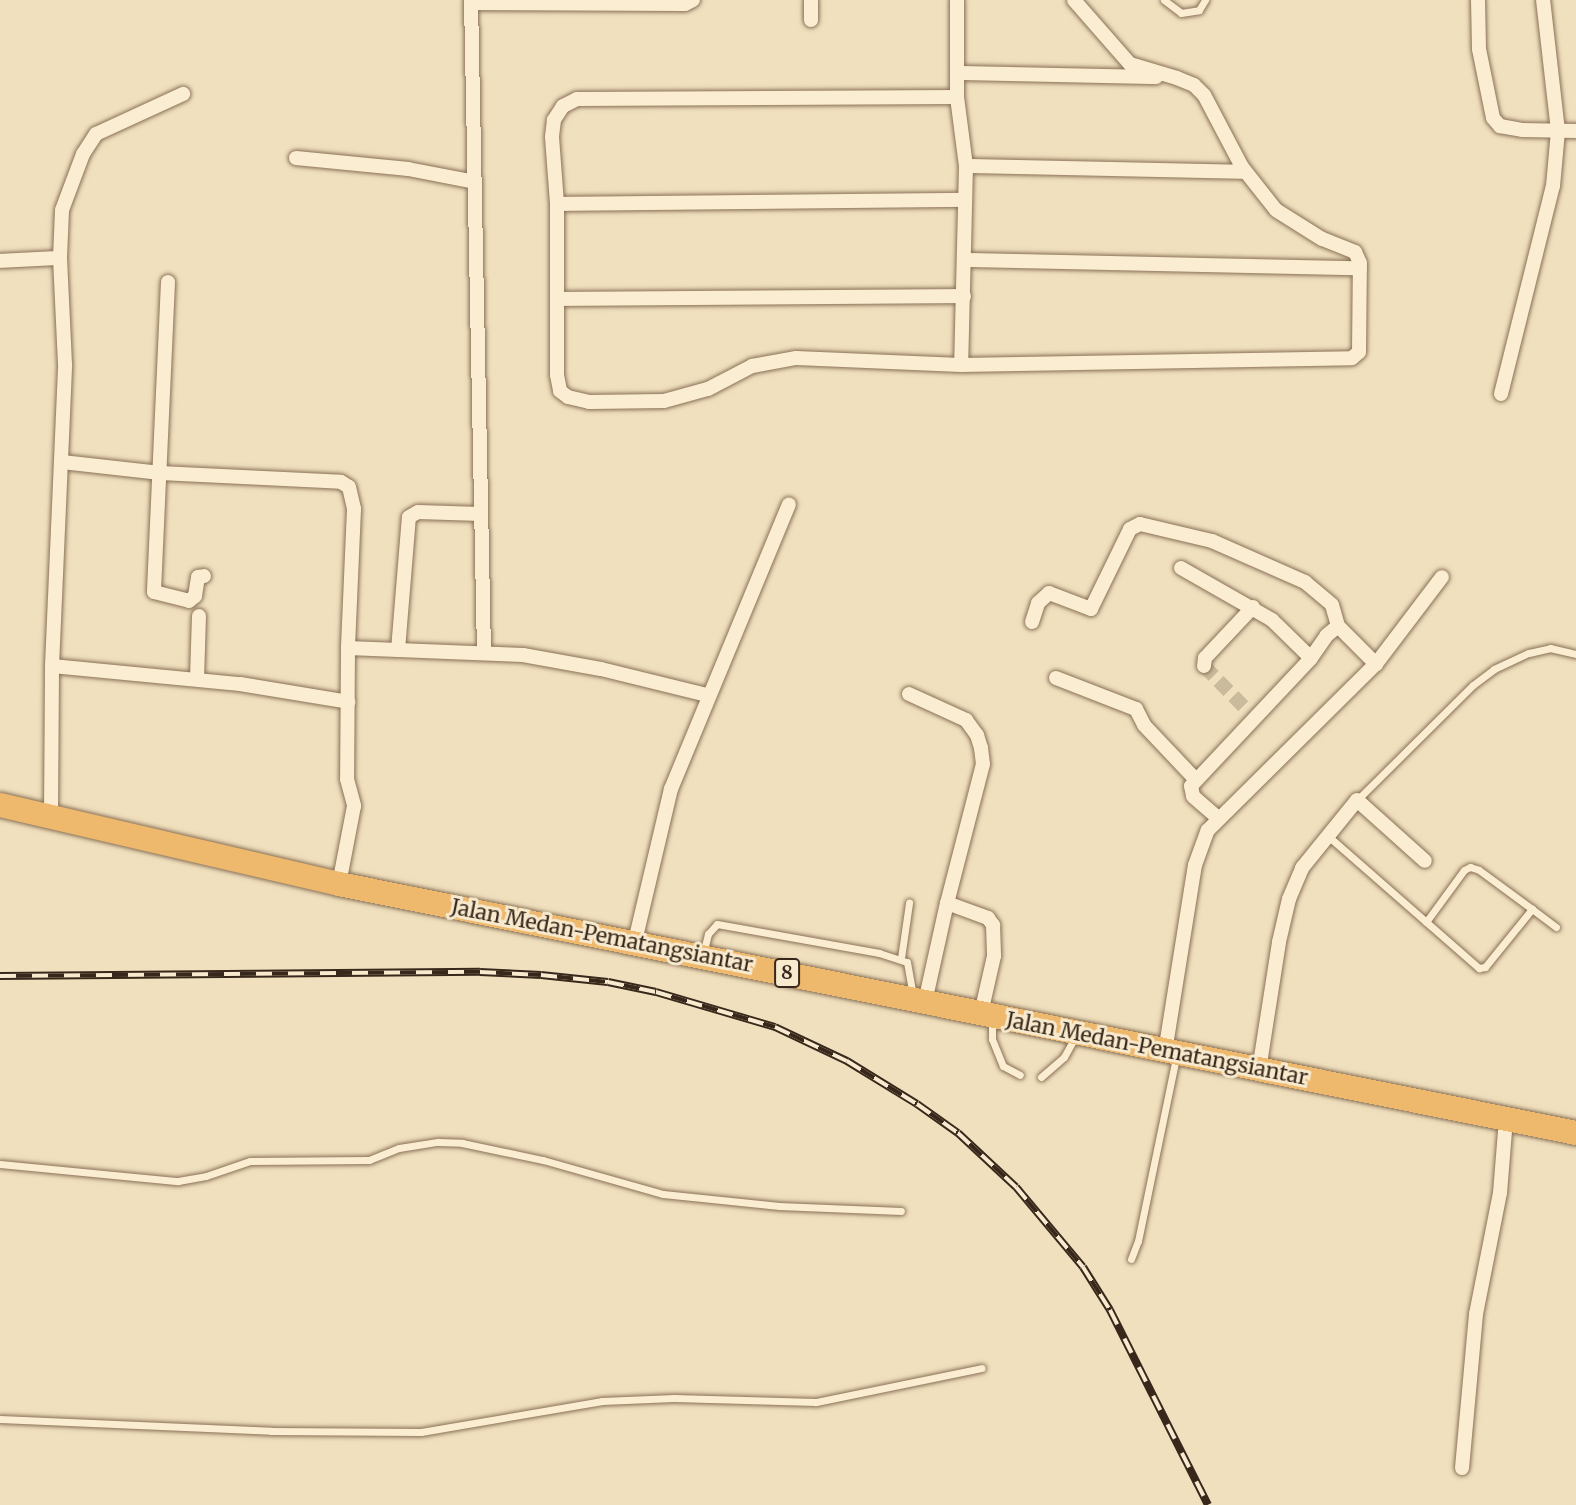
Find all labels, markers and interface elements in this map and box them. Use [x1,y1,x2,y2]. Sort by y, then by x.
street label: Jalan Medan-Pematangsiantar [449,894,755,978]
road number: 8 [773,958,801,988]
street label: Jalan Medan-Pematangsiantar [1004,1007,1310,1091]

